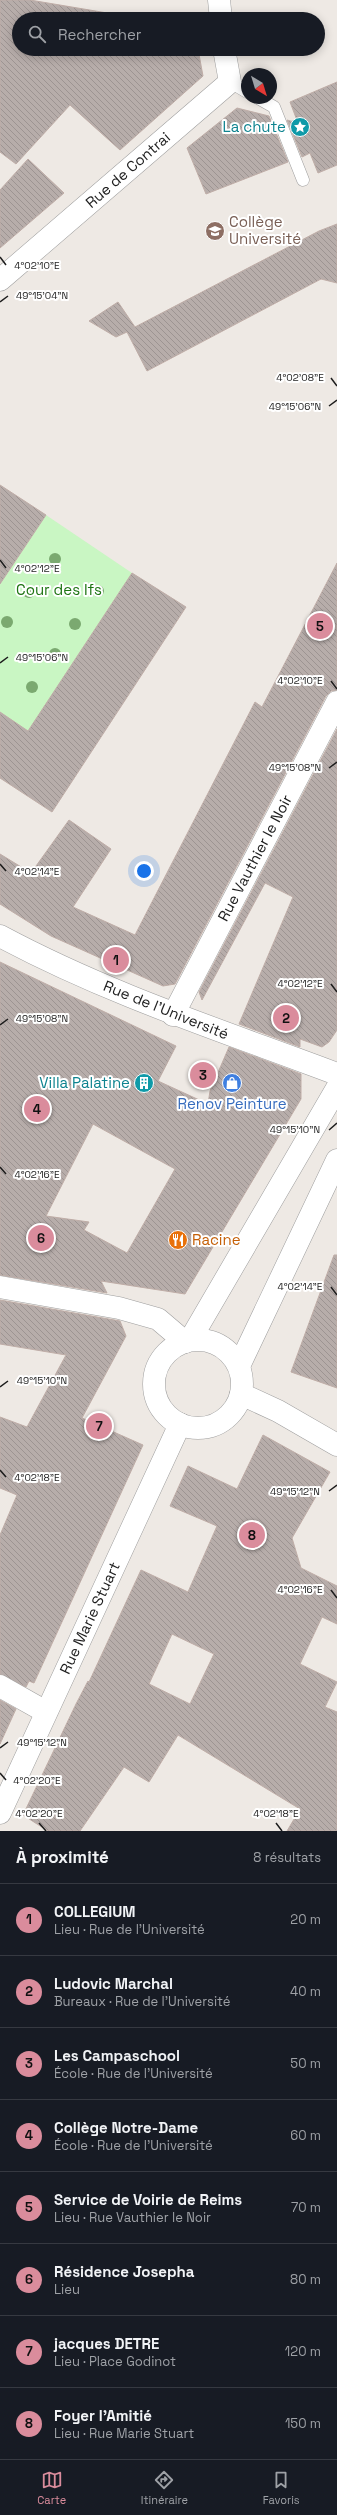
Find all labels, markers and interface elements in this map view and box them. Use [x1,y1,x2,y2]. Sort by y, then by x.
search box [12,12,325,56]
icon: search [26,23,48,45]
text: Rechercher [58,25,141,44]
north arrow [241,68,277,104]
place icon: La chute [289,116,311,138]
place label: La chute [223,117,286,136]
street label: Rue de Contrai [81,128,174,212]
place label: Collège Université [229,212,301,248]
school or university icon: Collège Université [204,220,226,242]
text: 4°02'10"E [14,259,60,272]
text: 49°15'04"N [16,289,68,302]
text: 4°02'08"E [276,371,324,384]
text: 49°15'06"N [269,400,321,413]
text: 4°02'12"E [14,562,60,575]
park label: Cour des Ifs [16,580,102,599]
pin: 5 [307,611,333,641]
text: 49°15'06"N [16,651,68,664]
text: 4°02'10"E [277,674,323,687]
text: 49°15'08"N [269,761,321,774]
street label: Rue Vauthier le Noir [213,791,296,924]
your location [134,861,154,881]
text: 4°02'14"E [15,865,60,878]
pin: 1 [103,945,129,975]
street label: Rue de l'Université [101,976,232,1043]
text: 4°02'12"E [277,977,323,990]
pin: 2 [273,1003,299,1033]
text: 49°15'08"N [16,1012,68,1025]
pin: 3 [190,1060,216,1090]
building icon: Villa Palatine [133,1072,155,1094]
shop icon: Renov Peinture [221,1072,243,1094]
place label: Villa Palatine [39,1073,130,1092]
pin: 4 [24,1094,50,1124]
place label: Renov Peinture [177,1094,287,1113]
text: 49°15'10"N [270,1123,320,1136]
text: 4°02'16"E [14,1168,60,1181]
pin: 6 [28,1223,54,1253]
restaurant icon: Racine [167,1229,189,1251]
place label: Racine [192,1230,241,1249]
text: 4°02'14"E [278,1280,323,1293]
text: 49°15'10"N [17,1374,67,1387]
pin: 7 [86,1411,112,1441]
text: 4°02'18"E [14,1471,60,1484]
text: 49°15'12"N [270,1485,320,1498]
pin: 8 [239,1520,265,1550]
street label: Rue Marie Stuart [55,1559,124,1677]
text: 4°02'16"E [277,1583,323,1596]
text: 49°15'12"N [17,1736,67,1749]
text: 4°02'20"E [13,1774,61,1787]
text: 4°02'20"E [15,1807,63,1820]
text: 4°02'18"E [253,1807,299,1820]
text: À proximité [16,1846,109,1868]
text: 8 résultats [253,1849,321,1866]
text: COLLEGIUM [54,1902,136,1921]
text: 1 [26,1911,32,1928]
text: 20 m [290,1911,321,1928]
text: Lieu · Rue de l'Université [54,1921,205,1938]
text: Ludovic Marchal [54,1974,173,1993]
text: 2 [25,1983,33,2000]
text: 40 m [290,1983,321,2000]
text: Bureaux · Rue de l'Université [54,1993,231,2010]
text: Les Campaschool [54,2046,180,2065]
text: 3 [25,2055,33,2072]
text: 50 m [290,2055,321,2072]
text: École · Rue de l'Université [54,2065,213,2082]
text: Collège Notre-Dame [54,2118,198,2137]
text: 4 [25,2127,33,2144]
text: 60 m [290,2127,321,2144]
text: École · Rue de l'Université [54,2137,213,2154]
text: Service de Voirie de Reims [54,2190,242,2209]
text: 5 [25,2199,33,2216]
text: 70 m [291,2199,321,2216]
text: Lieu · Rue Vauthier le Noir [54,2209,211,2226]
text: Résidence Josepha [54,2262,194,2281]
text: 6 [25,2271,33,2288]
text: 80 m [290,2271,321,2288]
text: Lieu [54,2281,80,2298]
text: jacques DETRE [54,2334,159,2353]
text: 7 [25,2343,33,2360]
text: 120 m [285,2343,321,2360]
text: Lieu · Place Godinot [54,2353,176,2370]
text: Foyer l'Amitié [54,2406,152,2425]
text: 8 [25,2415,33,2432]
text: 150 m [285,2415,321,2432]
text: Lieu · Rue Marie Stuart [54,2425,194,2442]
tab: Carte [37,2469,66,2507]
tab: Itinéraire [141,2469,188,2507]
tab: Favoris [263,2469,300,2507]

